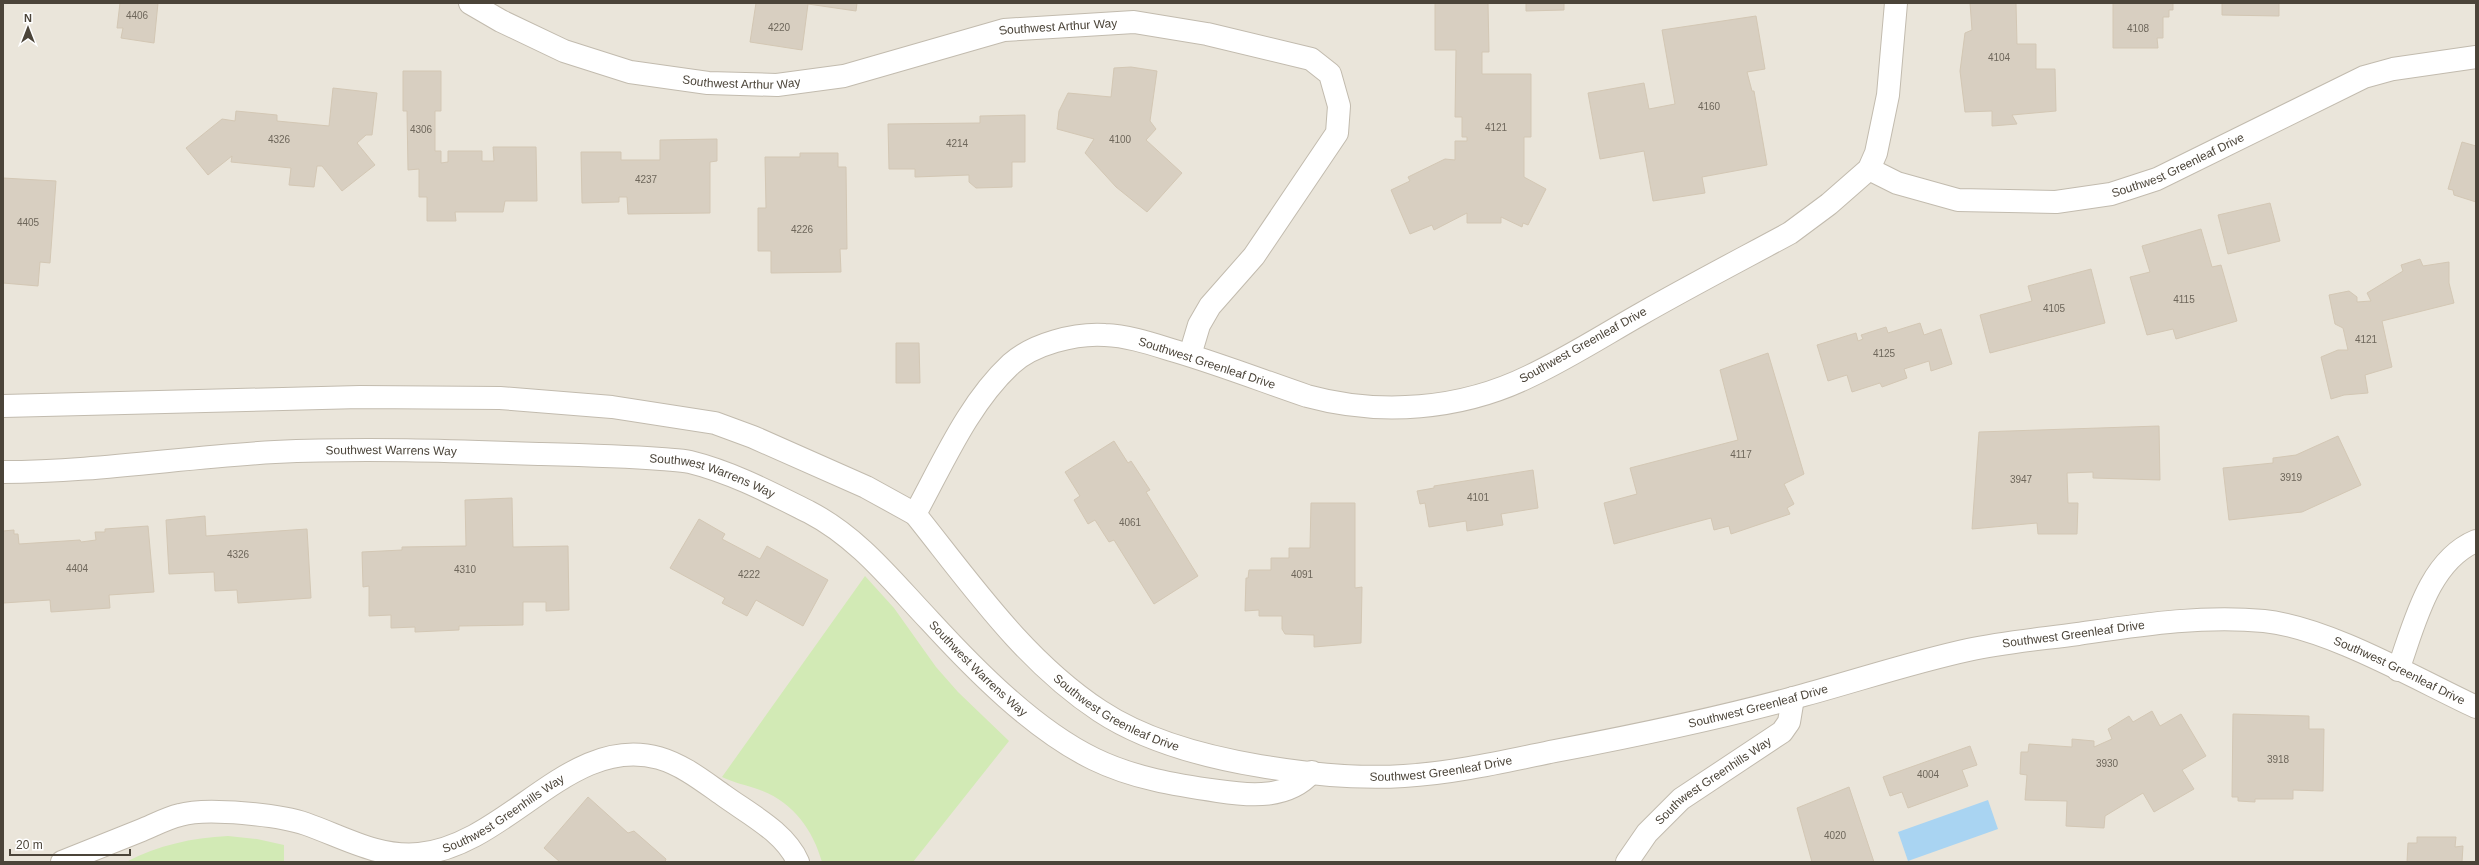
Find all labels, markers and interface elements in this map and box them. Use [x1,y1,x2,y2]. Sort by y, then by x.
north arrow [8,8,48,48]
house number: 4406 [126,10,149,21]
text: N [24,12,32,24]
street label: Southwest Arthur Way [997,16,1118,38]
house number: 4220 [768,22,791,33]
house number: 4108 [2127,23,2150,34]
house number: 4104 [1988,52,2011,63]
street label: Southwest Arthur Way [681,72,801,92]
house number: 4160 [1698,101,1721,112]
house number: 4121 [1485,122,1508,133]
house number: 4306 [410,124,433,135]
street label: Southwest Greenleaf Drive [2110,130,2247,200]
house number: 4326 [268,134,291,145]
house number: 4100 [1109,134,1132,145]
house number: 4214 [946,138,969,149]
house number: 4237 [635,174,658,185]
house number: 4405 [17,217,40,228]
house number: 4226 [791,224,814,235]
house number: 4115 [2173,294,2195,305]
house number: 4105 [2043,303,2066,314]
street label: Southwest Greenleaf Drive [1517,304,1649,386]
street label: Southwest Greenleaf Drive [1137,334,1278,392]
house number: 4121 [2355,334,2378,345]
house number: 4125 [1873,348,1896,359]
street label: Southwest Warrens Way [325,443,457,458]
house number: 4117 [1730,449,1752,460]
street label: Southwest Warrens Way [649,451,777,501]
house number: 3919 [2280,472,2303,483]
house number: 3947 [2010,474,2033,485]
house number: 4101 [1467,492,1490,503]
house number: 4061 [1119,517,1142,528]
house number: 4326 [227,549,250,560]
house number: 4404 [66,563,89,574]
house number: 4310 [454,564,477,575]
house number: 4222 [738,569,761,580]
house number: 4091 [1291,569,1314,580]
street label: Southwest Warrens Way [926,618,1030,719]
street label: Southwest Greenleaf Drive [2001,618,2146,651]
street label: Southwest Greenleaf Drive [2331,633,2468,708]
street label: Southwest Greenleaf Drive [1051,671,1181,754]
street label: Southwest Greenleaf Drive [1687,682,1830,731]
street label: Southwest Greenhills Way [1652,734,1774,828]
street label: Southwest Greenleaf Drive [1369,753,1514,784]
house number: 3918 [2267,754,2290,765]
house number: 3930 [2096,758,2119,769]
house number: 4004 [1917,769,1940,780]
street label: Southwest Greenhills Way [441,772,567,856]
house number: 4020 [1824,830,1847,841]
scale bar [10,831,130,857]
text: 20 m [16,838,43,852]

